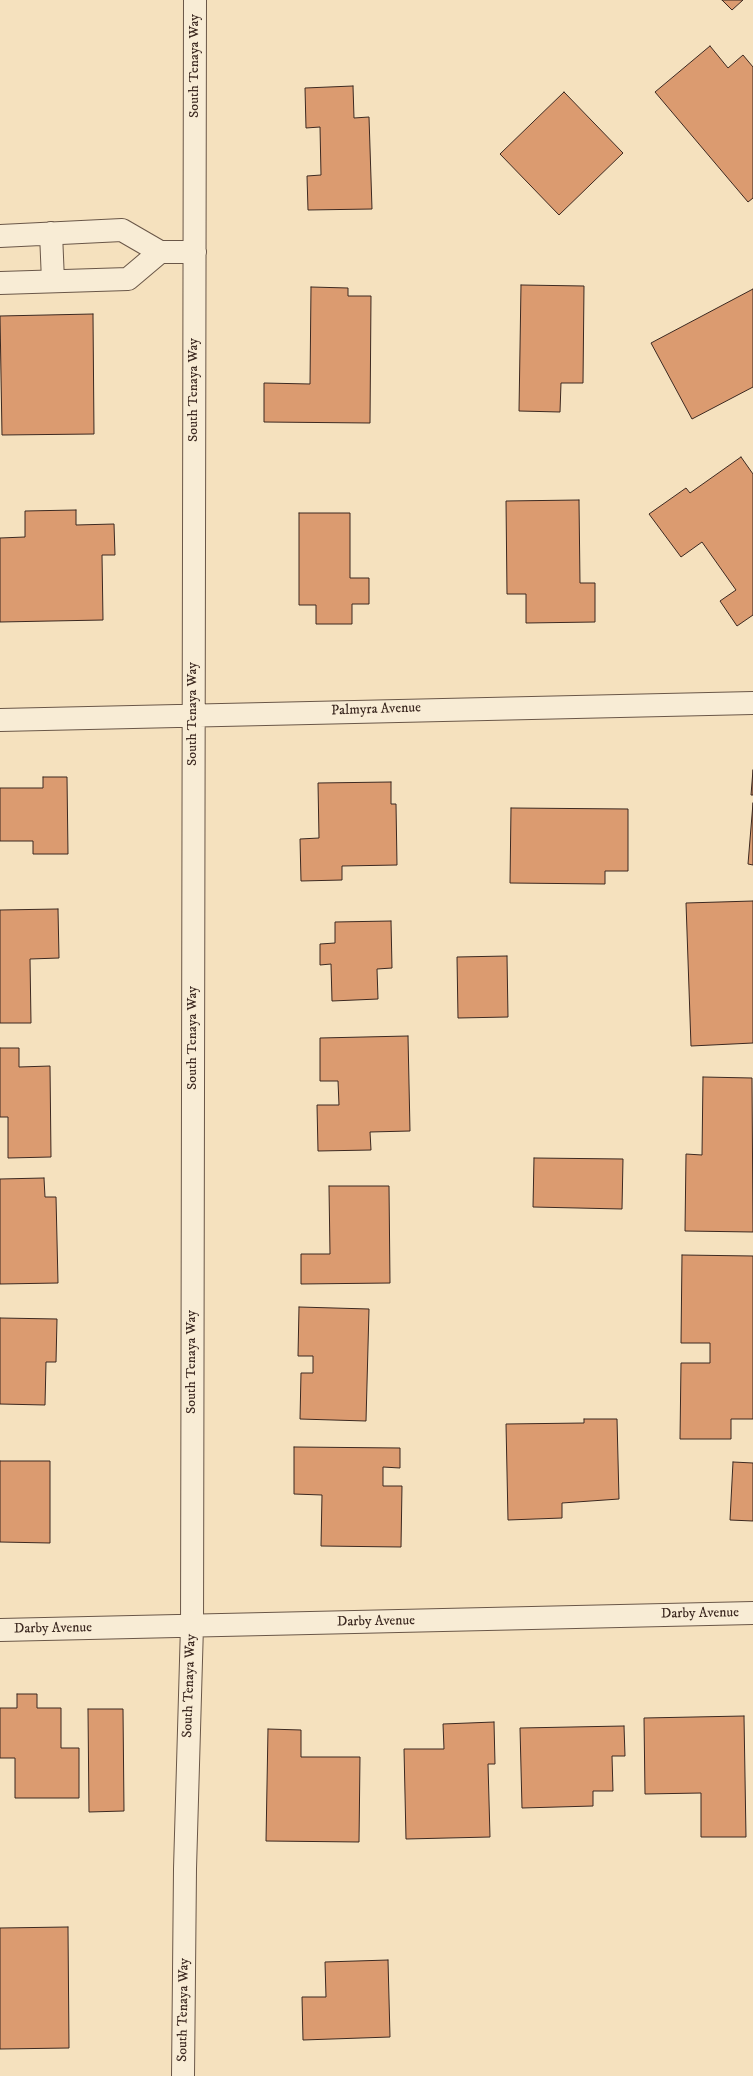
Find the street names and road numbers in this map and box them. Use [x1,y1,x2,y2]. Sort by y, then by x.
street label: South Tenaya Way [187,14,203,118]
street label: South Tenaya Way [186,338,202,442]
street label: South Tenaya Way [185,662,201,766]
street label: Palmyra Avenue [331,700,421,720]
street label: South Tenaya Way [185,986,201,1090]
street label: South Tenaya Way [184,1310,200,1414]
street label: Darby Avenue [661,1605,739,1623]
street label: Darby Avenue [337,1613,415,1631]
street label: Darby Avenue [14,1620,92,1638]
street label: South Tenaya Way [180,1634,200,1738]
street label: South Tenaya Way [175,1958,193,2062]

